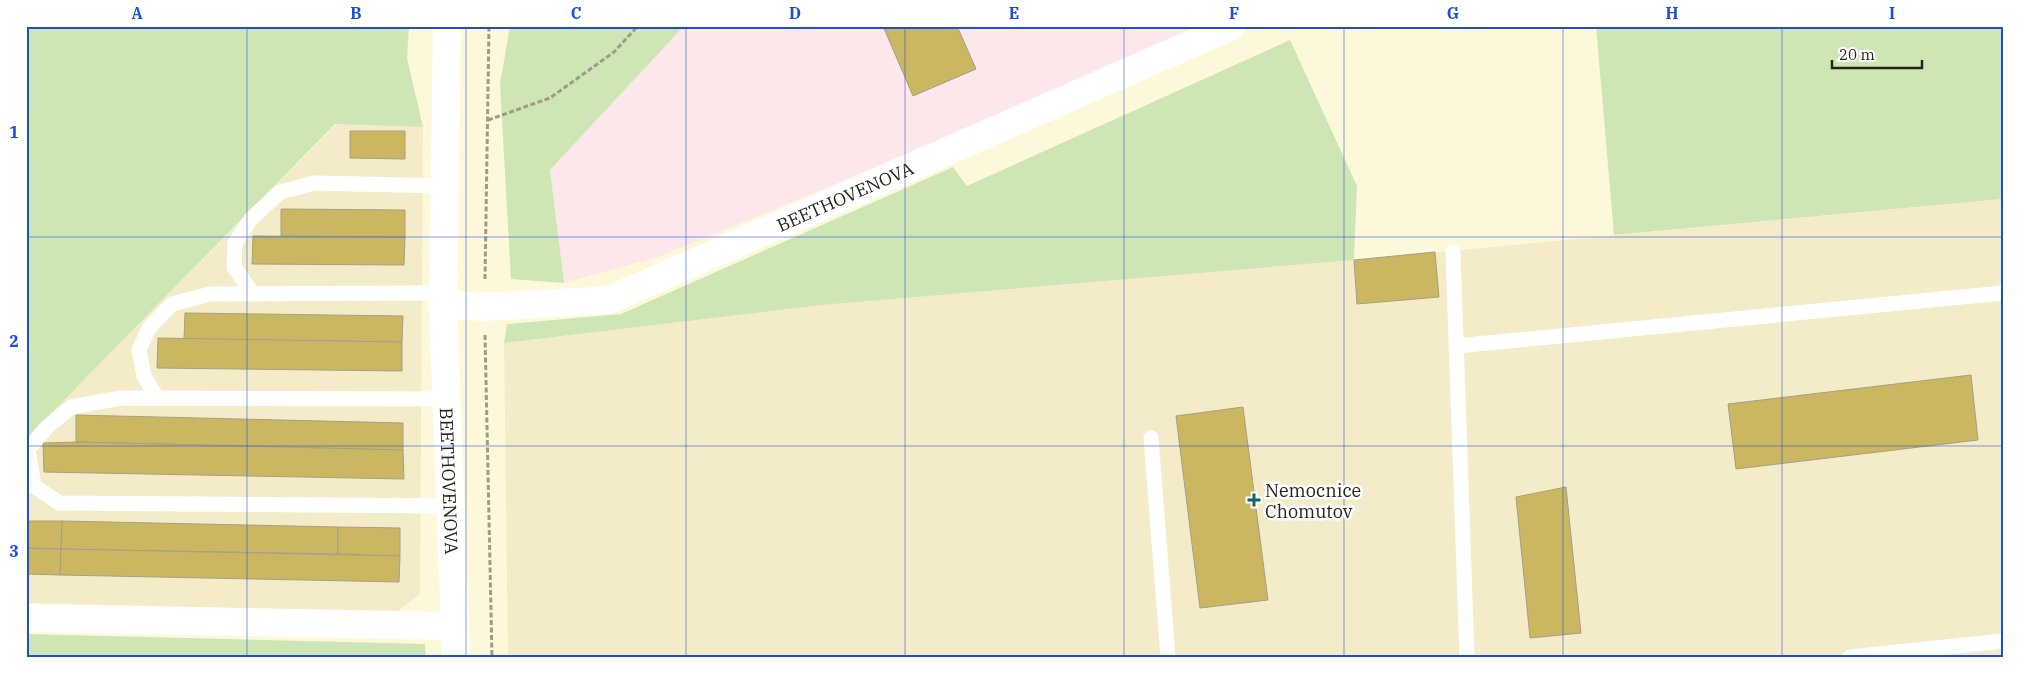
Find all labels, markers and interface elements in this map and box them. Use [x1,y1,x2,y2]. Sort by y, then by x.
text: A [131,3,143,23]
text: B [350,3,362,23]
text: C [571,3,581,23]
text: D [789,3,801,23]
text: E [1009,3,1019,23]
text: F [1229,3,1239,23]
text: G [1447,3,1459,23]
text: H [1666,3,1679,23]
text: I [1889,3,1895,23]
scale bar [1832,38,1922,70]
text: 20 m [1839,45,1875,64]
text: 1 [9,122,19,142]
street label: BEETHOVENOVA [773,156,917,236]
text: 2 [9,331,19,351]
street label: BEETHOVENOVA [435,407,464,555]
place label: Nemocnice Chomutov [1265,479,1361,523]
marker: Nemocnice Chomutov [1247,493,1261,507]
text: 3 [9,541,19,561]

